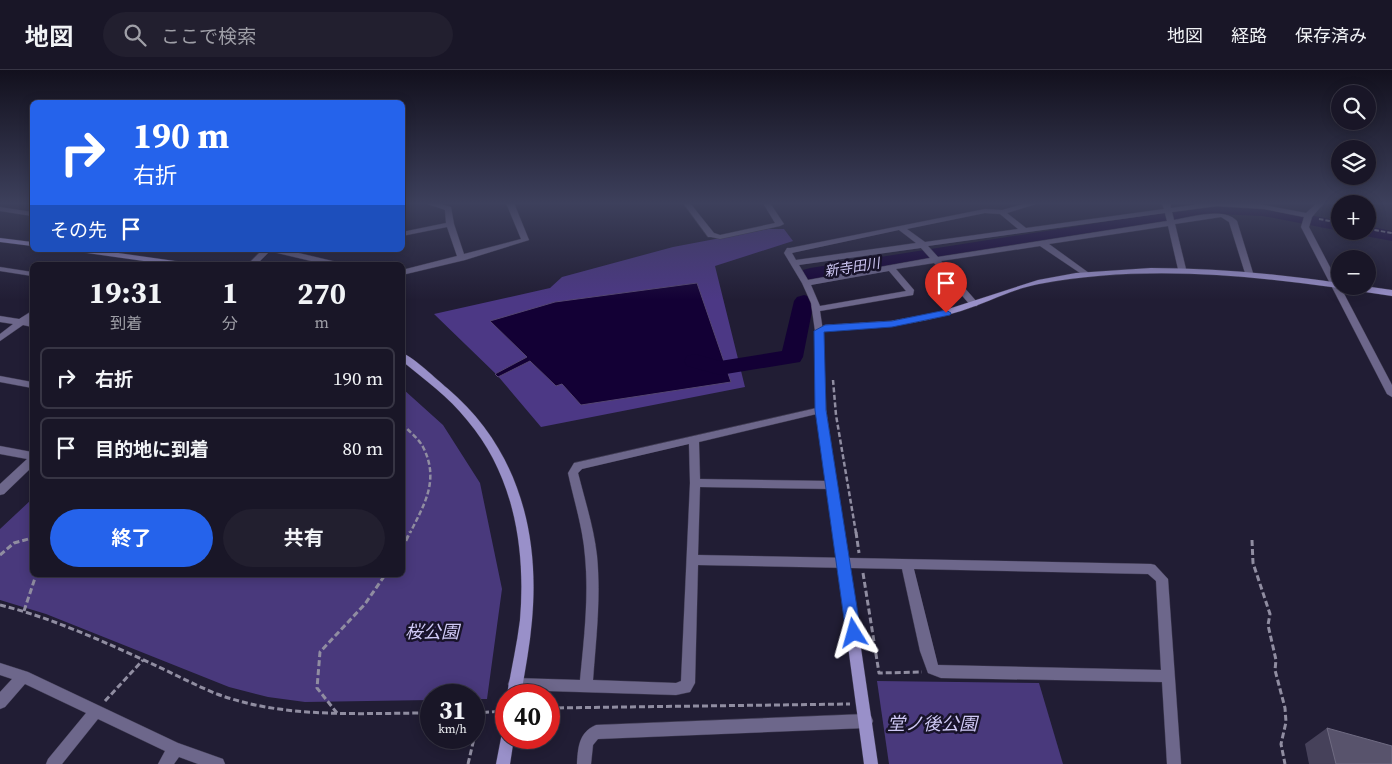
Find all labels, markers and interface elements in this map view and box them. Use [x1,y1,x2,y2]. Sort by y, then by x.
search box [103,12,453,57]
text: 地図 [25,20,73,53]
icon: search [121,21,149,49]
text: ここで検索 [161,23,256,49]
text: 地図 [1167,23,1203,48]
text: 経路 [1231,23,1267,48]
text: 保存済み [1295,23,1367,48]
map controls [1331,85,1376,295]
button: search [1331,85,1376,130]
text: 190 m [133,112,229,160]
icon: right [50,120,115,185]
button: layers [1331,140,1376,185]
text: 右折 [133,160,177,190]
button: + [1331,195,1376,240]
icon: arrive [117,215,145,243]
text: その先 [50,217,107,243]
button: − [1331,250,1376,295]
water label: 新寺田川 [823,252,883,281]
pin [925,262,967,313]
icon: arrive [932,269,960,297]
text: 19:31 [89,272,163,313]
text: 1 [222,272,238,313]
text: 270 [297,273,346,314]
text: m [314,311,329,333]
text: 到着 [110,312,142,334]
text: 分 [222,312,238,334]
icon: right [52,364,80,392]
text: 190 m [333,365,383,391]
text: 右折 [95,366,133,392]
icon: arrive [52,434,80,462]
text: 80 m [342,435,383,461]
text: 目的地に到着 [95,436,209,462]
button: 終了 [50,509,213,567]
button: 共有 [223,509,385,567]
position arrow [827,606,879,658]
park label: 桜公園 [405,619,462,644]
speed limit sign: 40 [495,684,560,749]
text: 31 [439,693,466,727]
park label: 堂ノ後公園 [887,711,980,736]
text: km/h [438,721,467,737]

